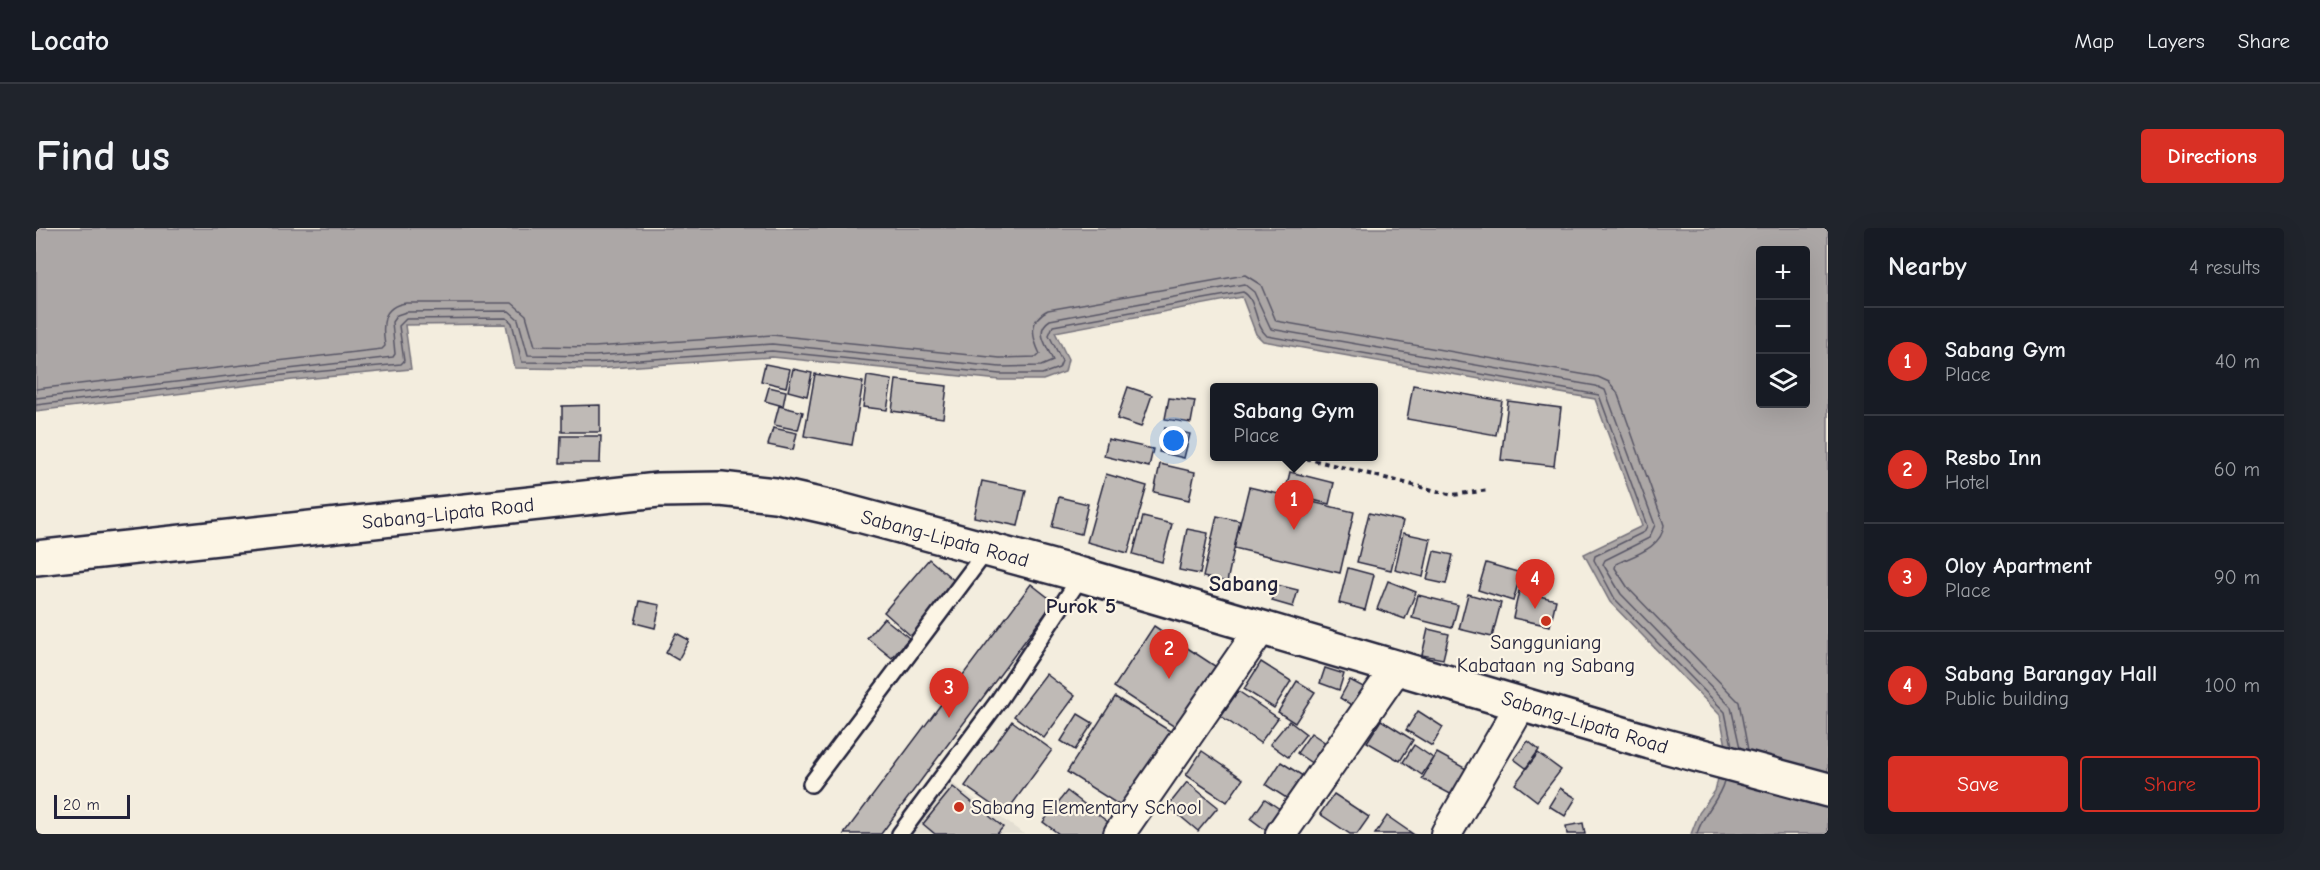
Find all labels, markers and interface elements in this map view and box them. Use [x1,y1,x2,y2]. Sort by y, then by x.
text: Locato [30,25,109,57]
text: Map [2075,29,2114,53]
text: Layers [2147,29,2205,53]
text: Share [2238,29,2290,53]
button: Directions [2141,129,2284,183]
text: Find us [36,132,170,181]
map controls [1756,246,1810,408]
button: + [1756,246,1810,300]
text: Nearby [1888,252,1967,282]
text: 4 results [2189,256,2260,279]
button: − [1756,300,1810,354]
text: Sabang Gym [1945,337,2066,363]
text: 1 [1904,350,1911,373]
text: 40 m [2215,350,2260,373]
button: layers [1756,354,1810,408]
text: Place [1945,363,1991,386]
popup [1210,383,1378,461]
text: Sabang Gym [1234,398,1354,424]
text: Place [1234,424,1279,447]
your location [1159,426,1188,455]
text: Resbo Inn [1945,445,2042,471]
text: 2 [1903,458,1912,481]
text: 60 m [2214,458,2260,481]
text: Hotel [1945,471,1989,494]
pin: 1 [1274,480,1314,530]
street label: Sabang-Lipata Road [361,493,535,534]
street label: Sabang-Lipata Road [858,505,1031,572]
text: Oloy Apartment [1945,553,2092,579]
pin: 4 [1516,560,1554,609]
text: 3 [1903,566,1912,589]
text: 90 m [2214,566,2260,589]
district label: Sabang [1209,571,1279,597]
text: Place [1945,579,1991,602]
district label: Purok 5 [1046,594,1116,618]
marker: Sangguniang Kabataan ng Sabang [1539,614,1553,628]
pin: 2 [1150,630,1188,679]
place label: Sangguniang Kabataan ng Sabang [1457,631,1635,677]
text: Sabang Barangay Hall [1945,661,2157,687]
pin: 3 [930,668,968,718]
text: 4 [1903,674,1912,697]
text: 100 m [2205,674,2260,697]
street label: Sabang-Lipata Road [1499,686,1671,759]
text: Public building [1945,687,2069,710]
button: Save [1888,756,2068,812]
button: Share [2080,756,2260,812]
scale bar [54,792,130,820]
text: 20 m [63,796,100,814]
place label: Sabang Elementary School [971,796,1202,819]
marker: Sabang Elementary School [952,800,966,814]

